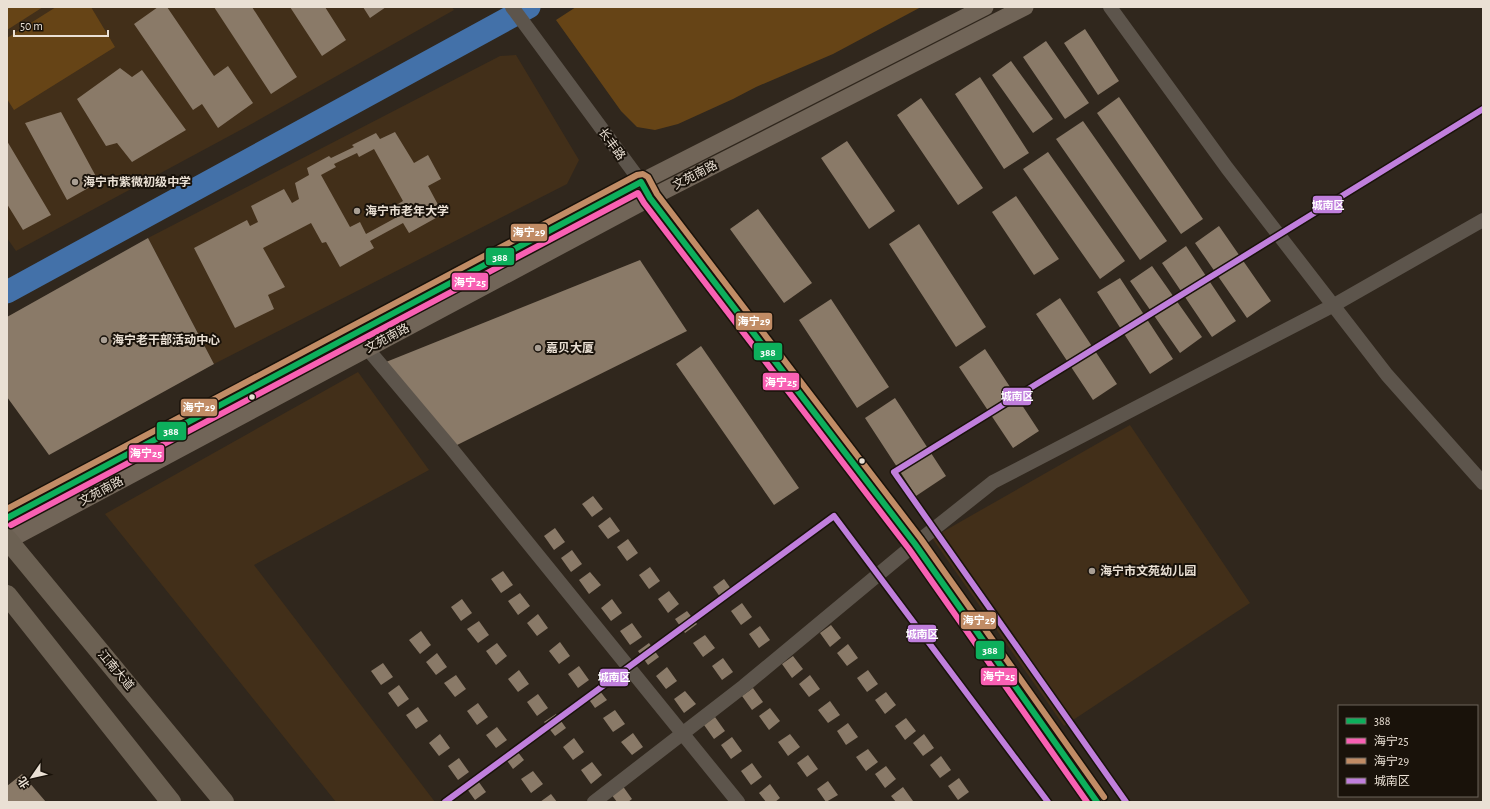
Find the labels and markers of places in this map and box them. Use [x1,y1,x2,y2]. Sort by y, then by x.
place label: 海宁市紫微初级中学 [83,175,191,188]
marker: 海宁市紫微初级中学 [70,177,80,187]
place label: 海宁市老年大学 [365,204,449,217]
marker: 海宁市老年大学 [352,206,362,216]
place label: 海宁老干部活动中心 [112,333,220,346]
marker: 海宁老干部活动中心 [99,335,109,345]
place label: 嘉贝大厦 [546,342,594,354]
marker: 嘉贝大厦 [533,343,543,353]
unlabelled marker [247,392,257,402]
unlabelled marker [857,456,867,466]
place label: 海宁市文苑幼儿园 [1100,564,1196,577]
marker: 海宁市文苑幼儿园 [1087,566,1097,576]

